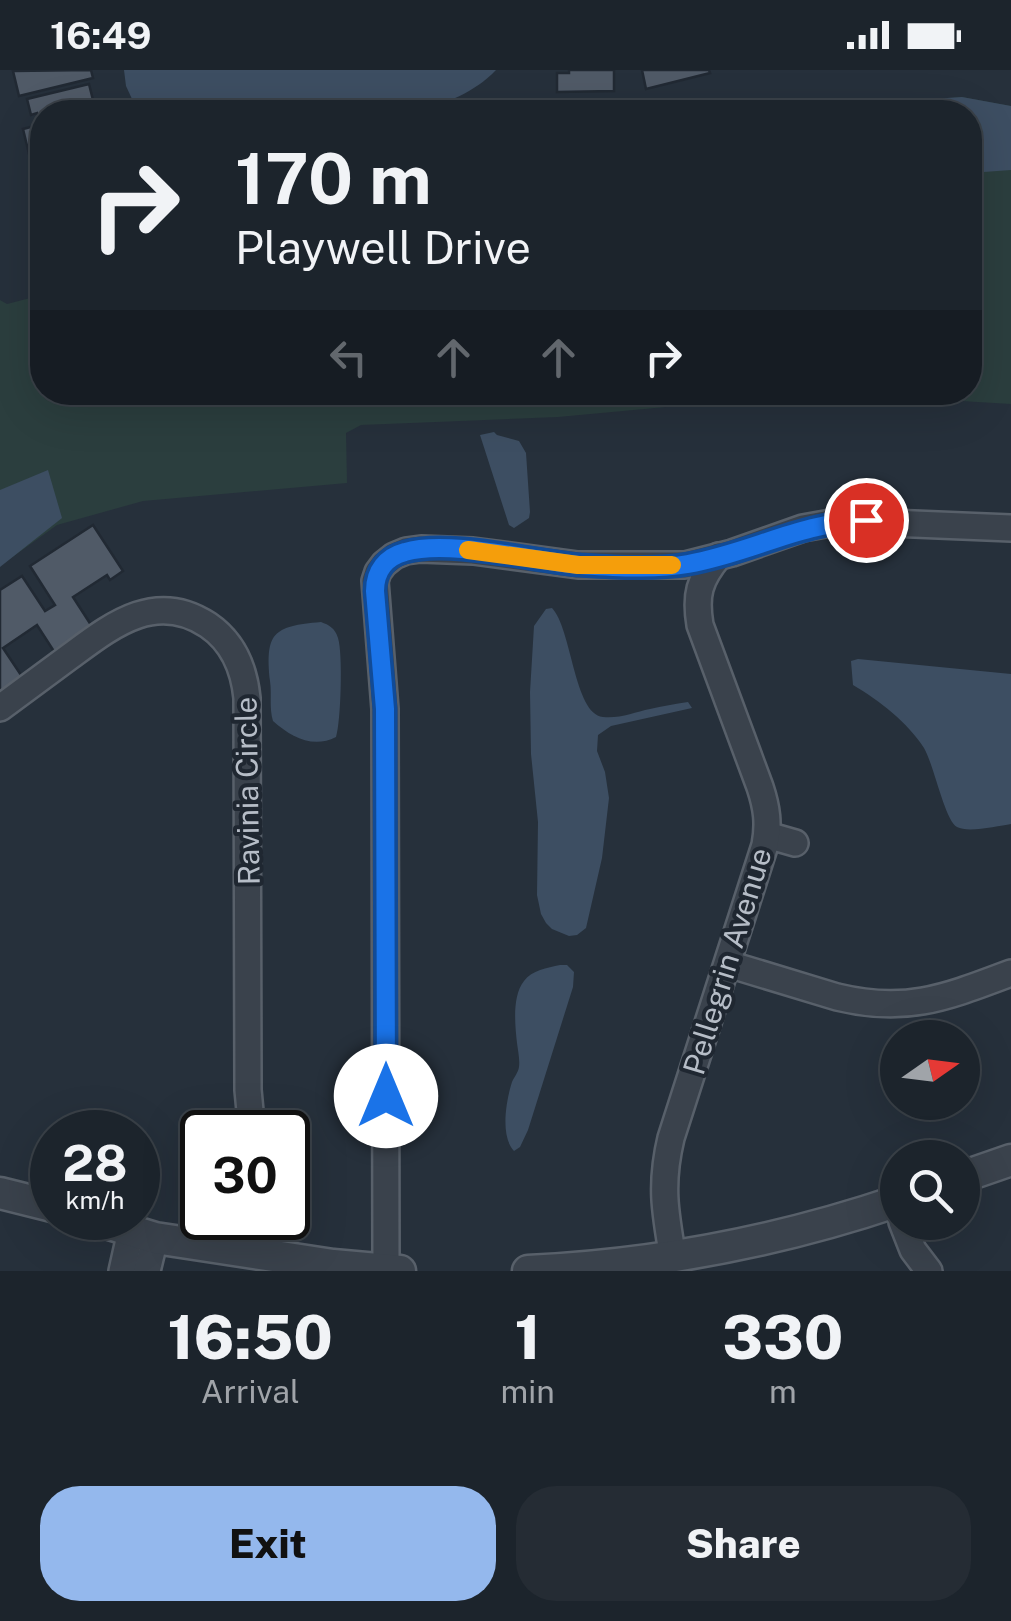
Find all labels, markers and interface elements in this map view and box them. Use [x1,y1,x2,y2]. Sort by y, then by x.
text: 16:49 [50,13,151,58]
text: 170 m [235,137,432,220]
icon: right [70,140,200,270]
text: Playwell Drive [235,221,531,274]
icon: left [321,330,376,385]
icon: ahead [426,330,481,385]
icon: ahead [531,330,586,385]
icon: right [636,330,691,385]
pin [824,478,909,563]
icon: arrive [839,493,894,548]
street label: Ravinia Circle [227,696,267,886]
street label: Pellegrin Avenue [675,843,779,1079]
north arrow [880,1020,980,1120]
map controls [880,1020,980,1240]
position arrow [334,1044,438,1148]
speed limit sign: 30 [180,1110,310,1240]
text: 28 [62,1133,128,1192]
button: search [880,1140,980,1240]
text: km/h [66,1185,124,1215]
text: 16:50 [168,1302,333,1373]
text: 1 [515,1302,541,1373]
text: 330 [722,1302,843,1373]
text: Arrival [201,1373,300,1410]
text: min [501,1373,555,1410]
text: m [769,1373,797,1410]
button: Exit [40,1486,496,1601]
button: Share [516,1486,971,1601]

